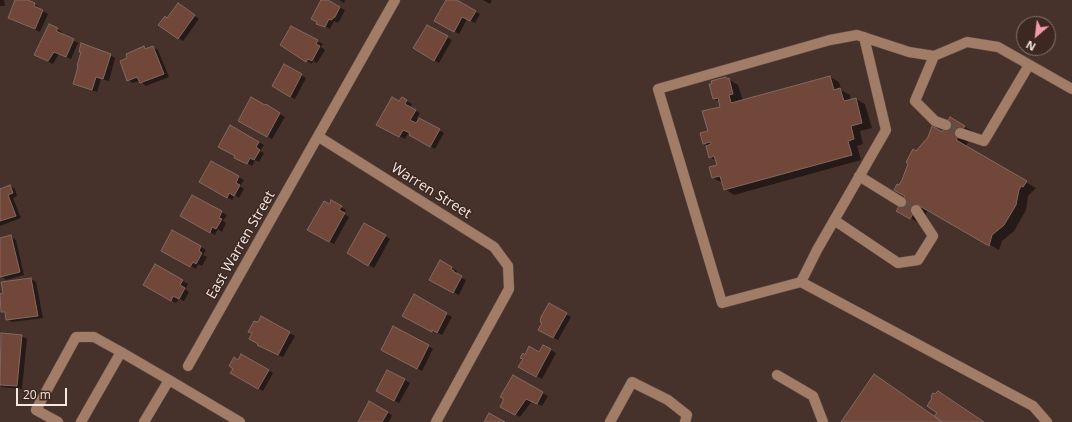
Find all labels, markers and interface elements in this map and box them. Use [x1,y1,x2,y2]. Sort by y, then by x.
north arrow [1016,16,1056,56]
text: N [1023,37,1038,55]
street label: Warren Street [388,160,474,222]
street label: East Warren Street [203,188,279,302]
scale bar [18,380,69,406]
text: 20 m [23,386,51,403]

